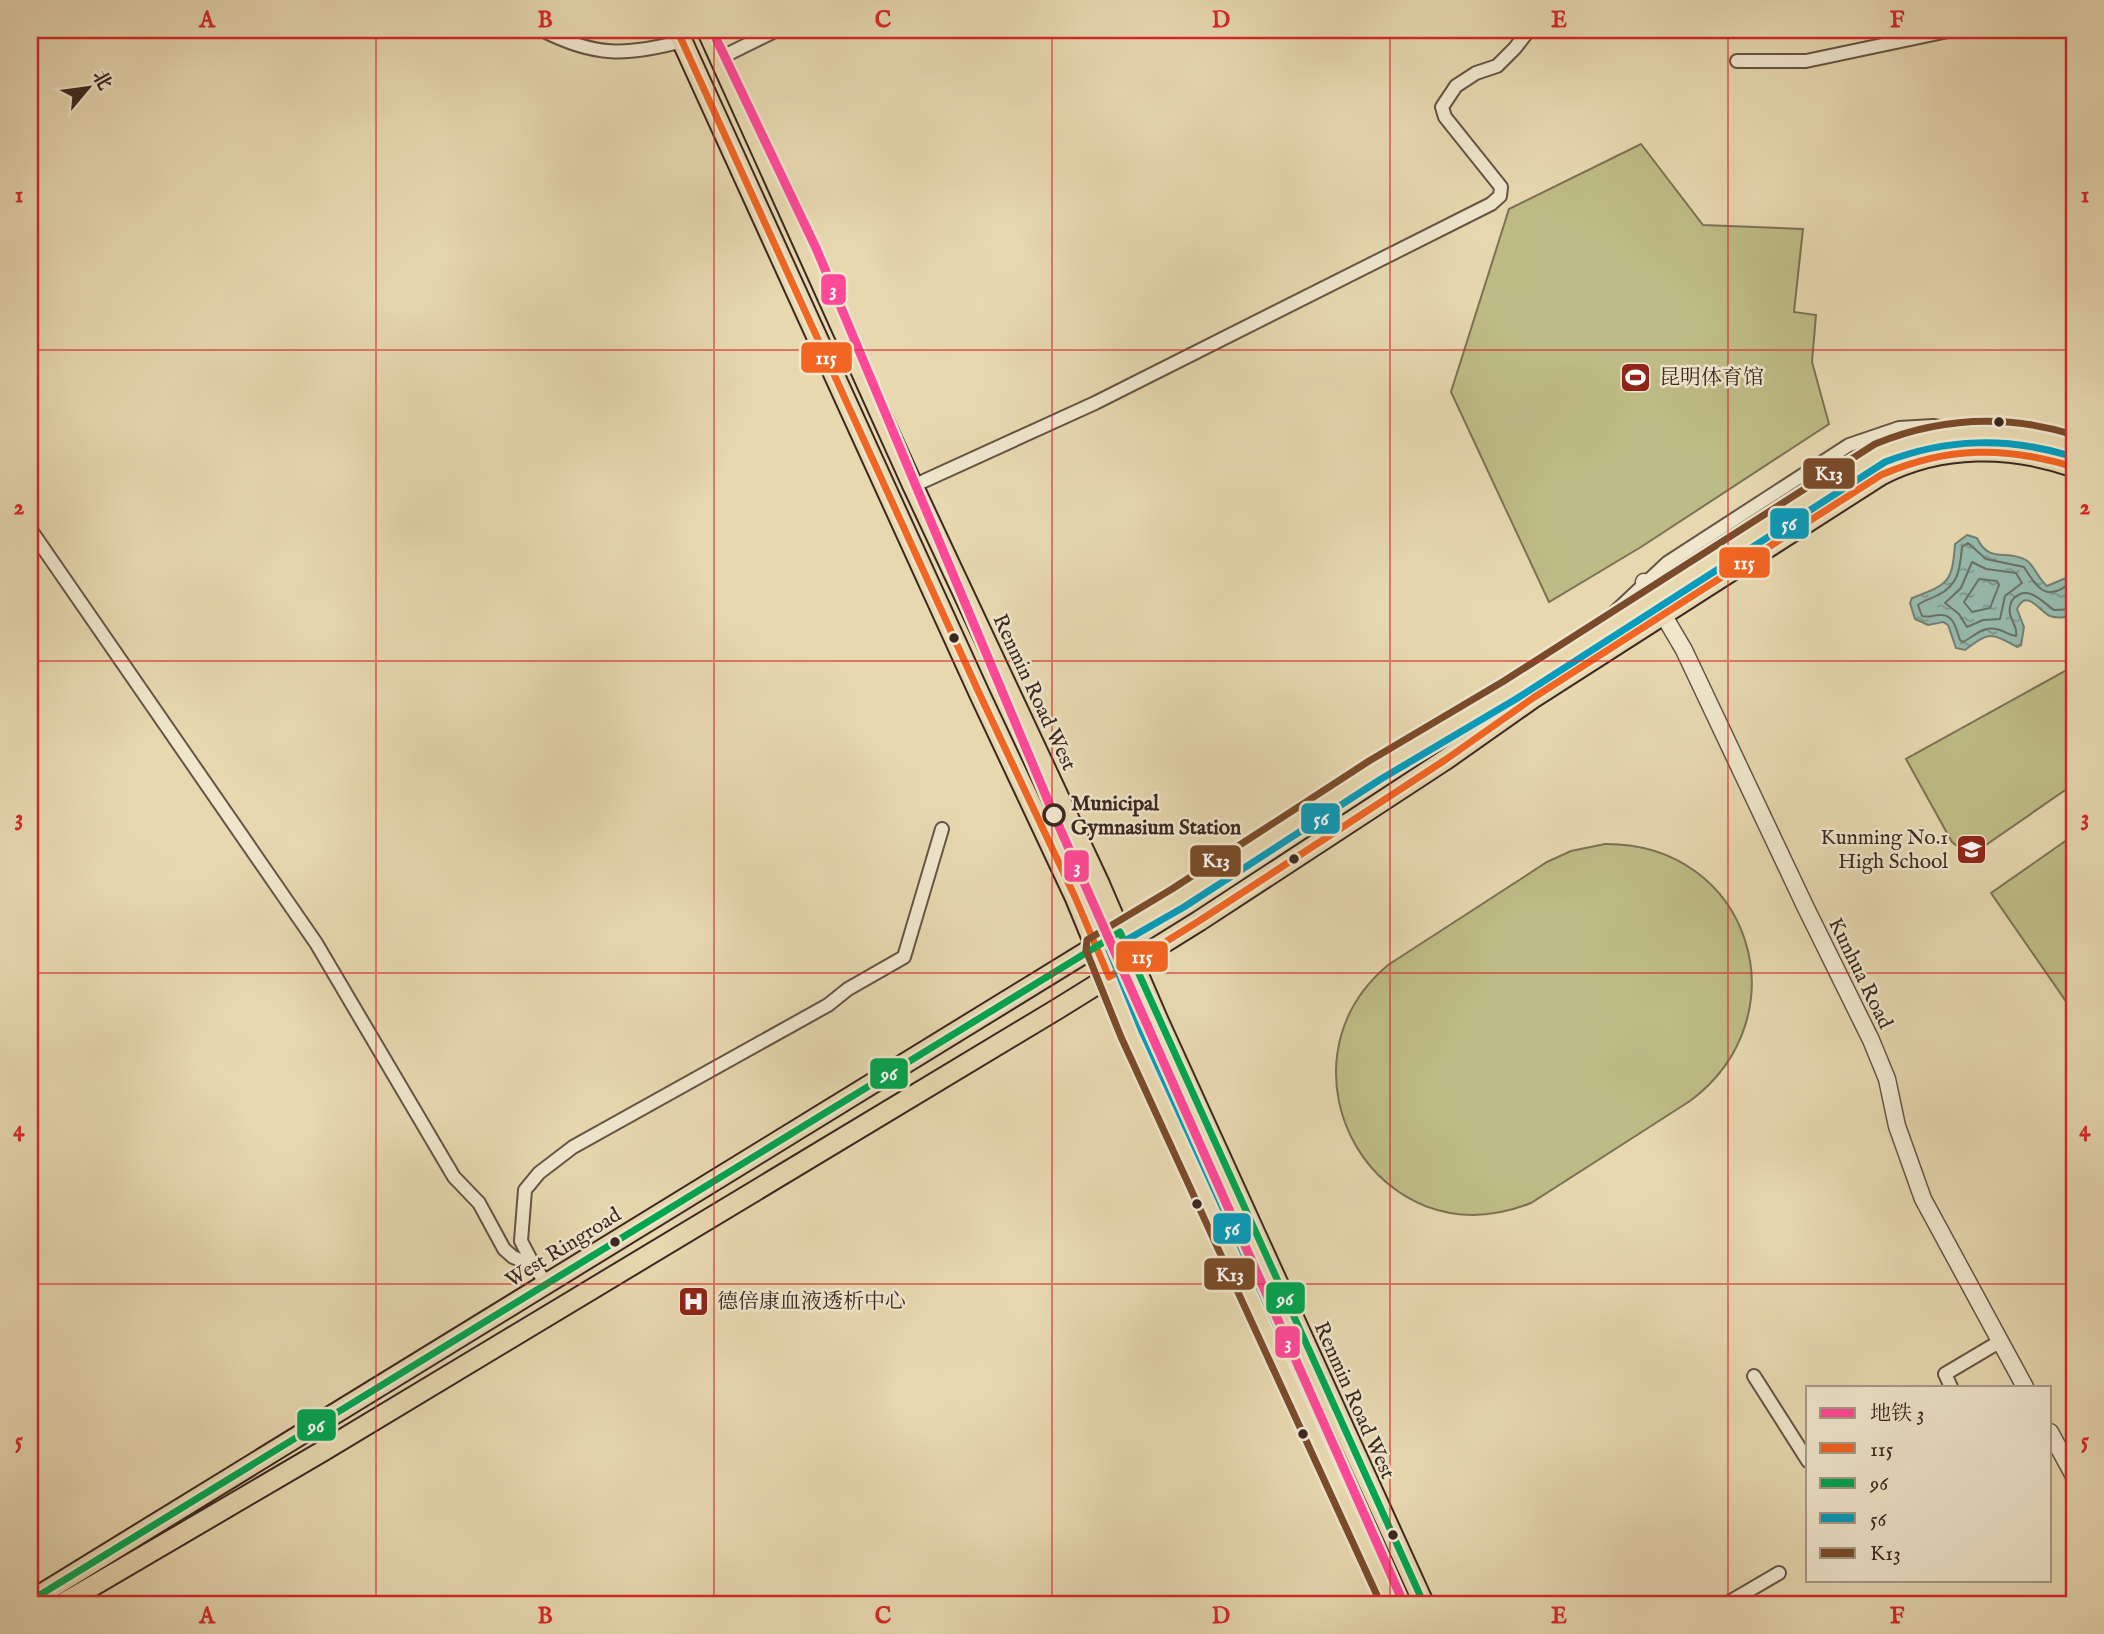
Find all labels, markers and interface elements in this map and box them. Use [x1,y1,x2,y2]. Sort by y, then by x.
text: A [198,6,216,35]
text: B [537,6,553,35]
text: C [875,6,892,35]
text: D [1212,6,1230,35]
text: E [1551,6,1567,35]
text: F [1890,6,1905,35]
north arrow [52,52,122,122]
text: 北 [86,67,116,95]
text: 1 [15,181,23,210]
text: 1 [2081,181,2089,210]
line badge: 3 [820,273,847,306]
text: 3 [829,279,837,303]
line badge: 115 [800,341,853,374]
text: 115 [815,347,837,371]
sports icon: 昆明体育馆 [1619,360,1653,394]
place label: 昆明体育馆 [1659,365,1764,392]
unlabelled marker [1992,415,2006,429]
line badge: K13 [1802,457,1856,490]
text: K13 [1815,463,1843,487]
text: 2 [14,493,25,522]
text: 2 [2080,493,2091,522]
line badge: 56 [1769,507,1810,540]
text: 56 [1782,513,1797,537]
line badge: 115 [1718,546,1771,579]
text: 115 [1733,552,1755,576]
street label: Renmin Road West [986,610,1082,775]
unlabelled marker [947,631,961,645]
place label: Municipal Gymnasium Station [1071,791,1241,842]
line badge: 56 [1300,802,1341,835]
text: 3 [15,804,23,833]
marker: Municipal Gymnasium Station [1043,804,1065,826]
text: 3 [2081,804,2089,833]
text: 56 [1314,808,1329,832]
place label: Kunming No.1 High School [1821,825,1948,876]
school or university icon: Kunming No.1 High School [1954,832,1988,866]
line badge: K13 [1189,844,1242,878]
line badge: 3 [1063,849,1090,883]
text: K13 [1202,850,1230,874]
unlabelled marker [1287,852,1301,866]
text: 3 [1073,856,1081,880]
street label: Kunhua Road [1821,914,1898,1034]
line badge: 115 [1115,940,1169,973]
text: 115 [1131,946,1153,970]
line badge: 96 [869,1057,909,1090]
text: 96 [880,1063,898,1087]
text: 4 [13,1115,25,1144]
text: 4 [2079,1115,2091,1144]
unlabelled marker [1190,1197,1204,1211]
street label: West Ringroad [501,1202,627,1294]
line badge: 56 [1212,1212,1252,1245]
text: 56 [1225,1218,1240,1242]
unlabelled marker [608,1235,622,1249]
line badge: K13 [1203,1257,1256,1291]
text: K13 [1216,1264,1244,1288]
line badge: 96 [1265,1281,1306,1315]
hospital icon: 德倍康血液透析中心 [677,1284,711,1318]
text: 96 [1276,1288,1294,1312]
place label: 德倍康血液透析中心 [717,1289,906,1316]
street label: Renmin Road West [1307,1318,1400,1484]
line badge: 3 [1274,1325,1301,1359]
text: 3 [1284,1332,1292,1356]
legend [1806,1386,2052,1582]
text: 地铁 3 [1870,1401,1924,1428]
line badge: 96 [296,1408,337,1442]
text: 96 [307,1415,325,1439]
text: 5 [15,1427,24,1456]
unlabelled marker [1296,1427,1310,1441]
text: 5 [2081,1427,2090,1456]
text: 115 [1870,1437,1894,1464]
text: 96 [1869,1471,1889,1498]
text: 56 [1870,1507,1888,1534]
unlabelled marker [1386,1528,1400,1542]
text: K13 [1870,1541,1901,1568]
text: A [198,1602,216,1631]
text: B [537,1602,553,1631]
text: C [875,1602,892,1631]
text: D [1212,1602,1230,1631]
text: E [1551,1602,1567,1631]
text: F [1890,1602,1905,1631]

